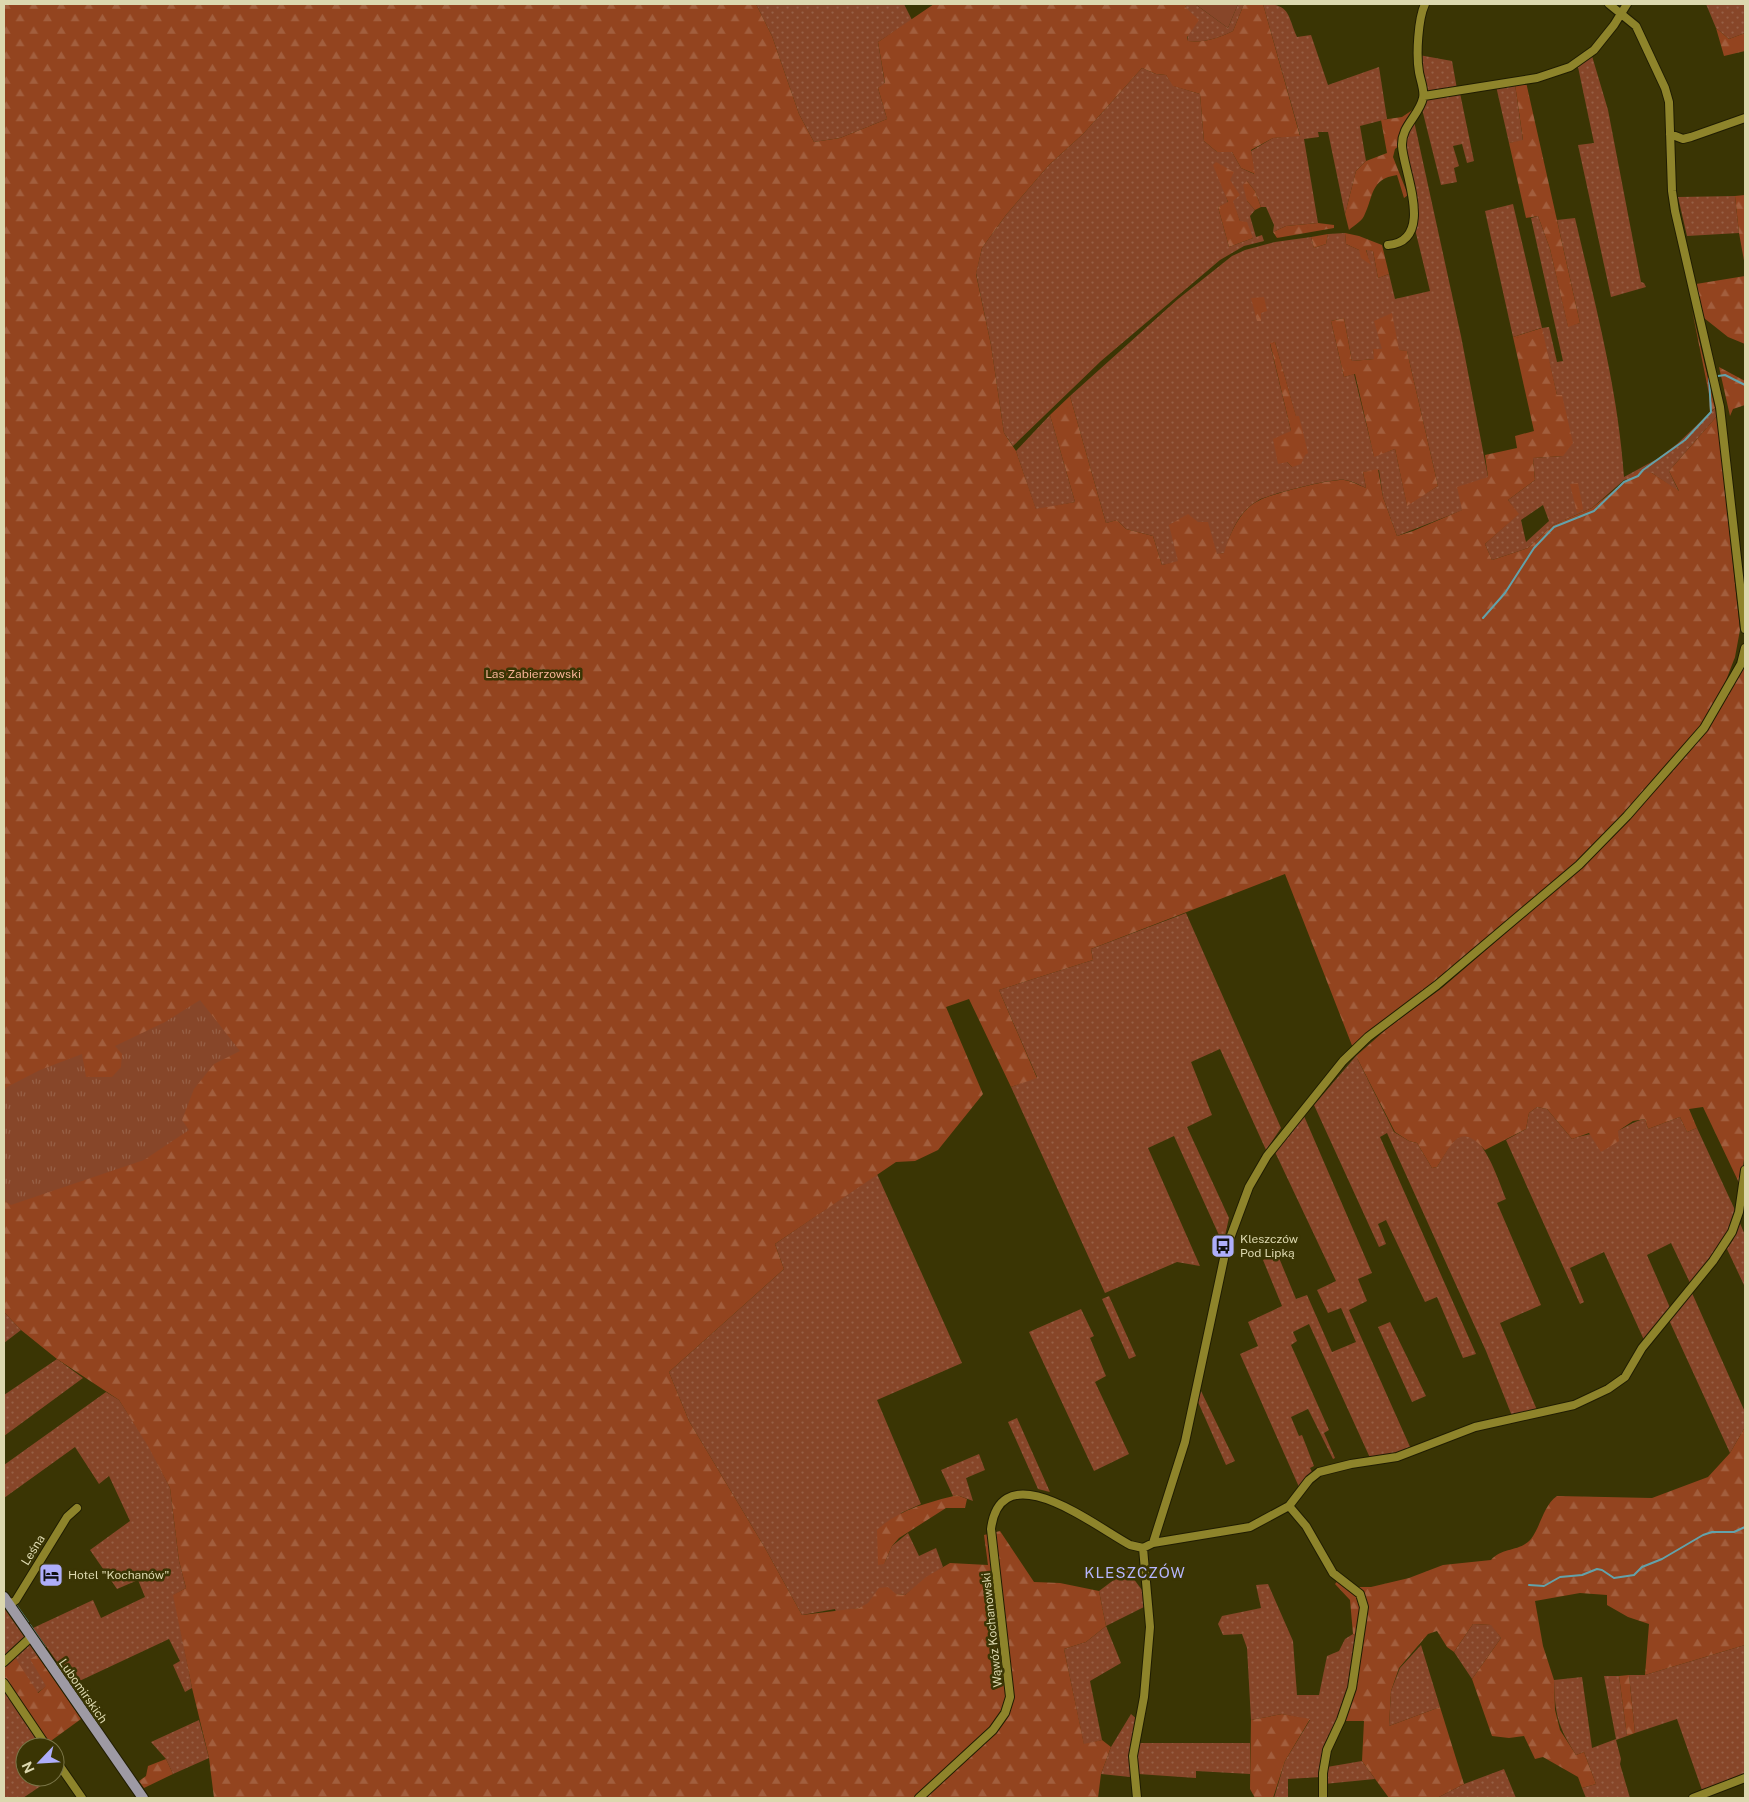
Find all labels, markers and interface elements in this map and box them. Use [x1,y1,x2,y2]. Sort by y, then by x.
park label: Las Zabierzowski [485,667,581,681]
place label: Kleszczów Pod Lipką [1240,1232,1299,1260]
bus stop icon: Kleszczów Pod Lipką [1210,1233,1236,1259]
street label: Leśna [18,1532,48,1568]
hotel icon: Hotel "Kochanów" [38,1562,64,1588]
district label: KLESZCZÓW [1084,1563,1186,1581]
place label: Hotel "Kochanów" [68,1568,169,1582]
street label: Wąwóz Kochanowski [979,1572,1005,1688]
street label: Lubomirskich [56,1656,110,1726]
north arrow [15,1737,65,1787]
text: N [19,1759,38,1776]

